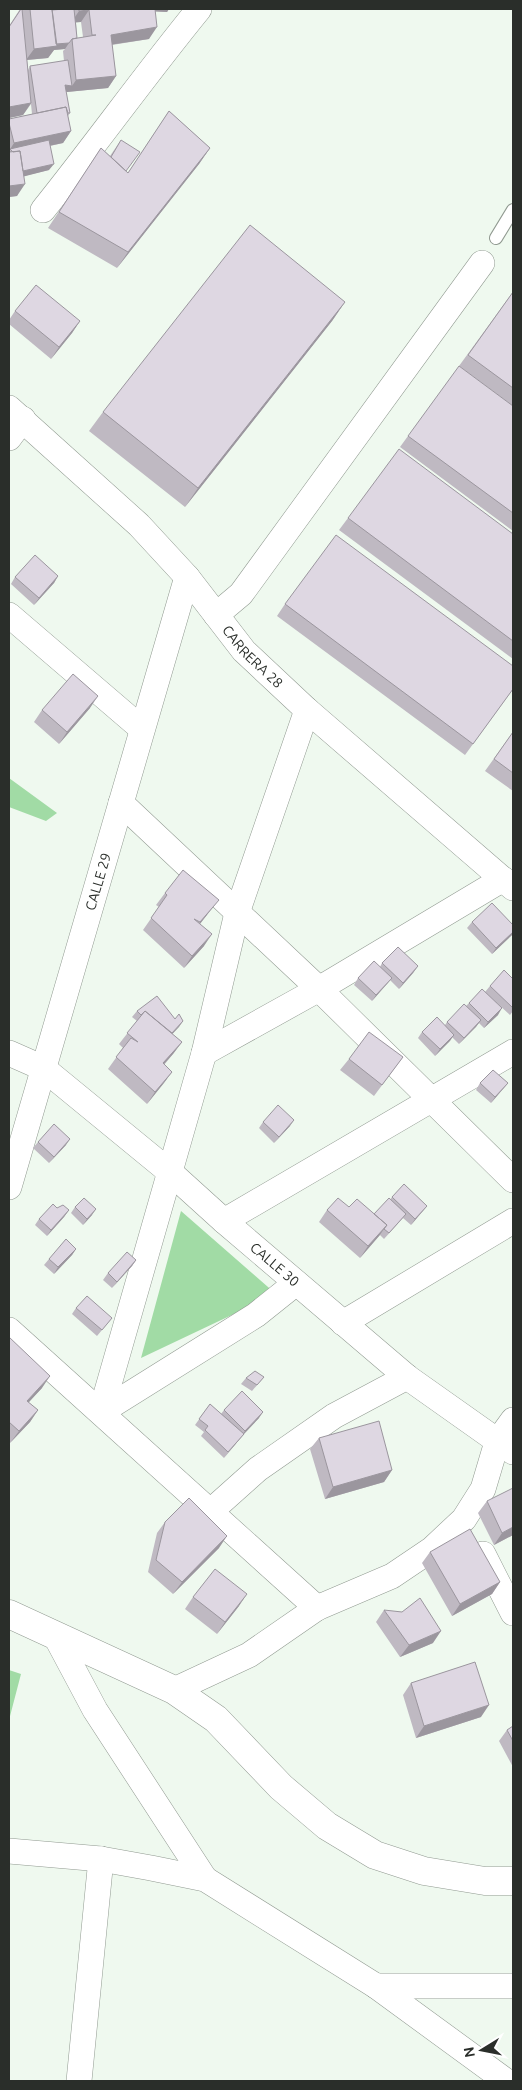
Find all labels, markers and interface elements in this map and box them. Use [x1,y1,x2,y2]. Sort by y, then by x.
street label: CARRERA 28 [219,622,286,691]
street label: CALLE 29 [82,851,114,912]
street label: CALLE 30 [247,1239,303,1290]
north arrow [457,2025,507,2075]
text: N [460,2046,478,2059]

